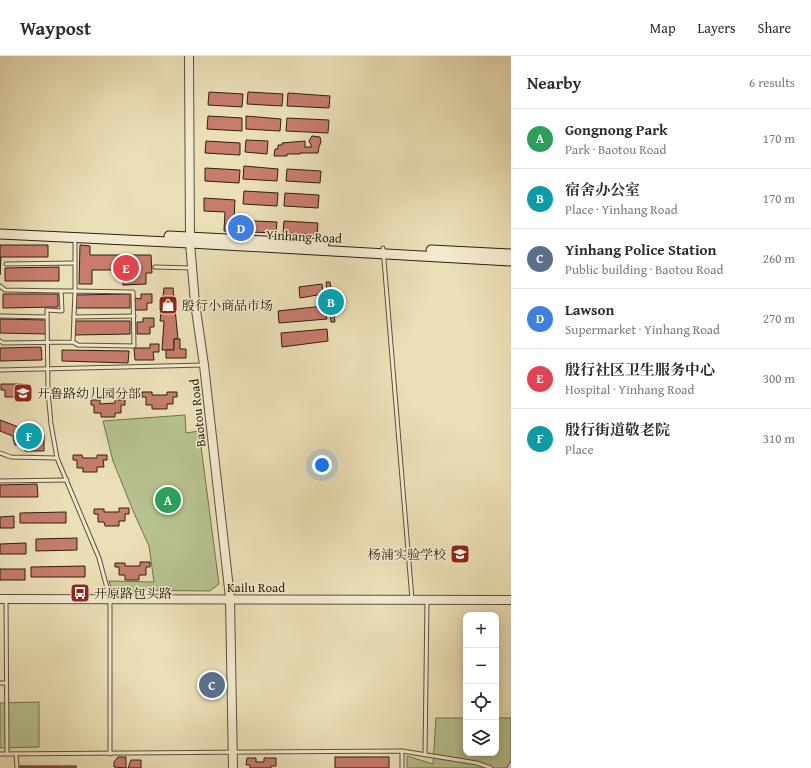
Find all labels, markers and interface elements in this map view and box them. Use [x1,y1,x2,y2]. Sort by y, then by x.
text: Waypost [20,14,91,42]
text: Map [650,18,676,38]
text: Layers [698,18,736,38]
text: Share [758,18,791,38]
text: Nearby [527,70,581,95]
text: 6 results [749,73,795,92]
text: Gongnong Park [565,119,668,140]
text: A [536,129,544,148]
text: 170 m [763,129,795,148]
text: Park · Baotou Road [565,140,666,159]
text: 宿舍办公室 [565,179,640,200]
text: B [536,189,544,208]
text: 170 m [763,189,795,208]
text: Place · Yinhang Road [565,200,678,219]
pin: D [228,213,254,243]
street label: Yinhang Road [266,225,342,248]
text: Yinhang Police Station [565,239,716,260]
text: C [536,249,544,268]
text: 260 m [763,249,795,268]
pin: E [113,253,139,283]
text: Public building · Baotou Road [565,260,723,279]
pin: B [318,287,344,317]
shop icon: 殷行小商品市场 [157,294,179,316]
place label: 殷行小商品市场 [182,296,273,315]
text: Lawson [565,299,614,320]
text: D [536,309,544,328]
text: 270 m [763,309,795,328]
text: Supermarket · Yinhang Road [565,320,720,339]
text: 殷行社区卫生服务中心 [565,359,715,380]
text: E [537,369,543,388]
text: 300 m [763,369,795,388]
street label: Baotou Road [184,378,211,448]
text: Hospital · Yinhang Road [565,380,694,399]
school or university icon: 开鲁路幼儿园分部 [12,382,34,404]
place label: 开鲁路幼儿园分部 [37,384,141,403]
text: 殷行街道敬老院 [565,419,670,440]
pin: F [16,421,42,451]
text: F [537,429,543,448]
text: 310 m [763,429,795,448]
text: Place [565,440,594,459]
your location [312,455,332,475]
pin: A [155,485,181,515]
school or university icon: 杨浦实验学校 [449,543,471,565]
place label: 杨浦实验学校 [368,545,446,564]
street label: Kailu Road [227,578,285,597]
bus stop icon: 开原路包头路 [69,582,91,604]
place label: 开原路包头路 [94,584,172,603]
map controls [463,612,499,756]
button: + [463,612,499,648]
button: − [463,648,499,684]
pin: C [199,670,225,700]
button: locate [463,684,499,720]
button: layers [463,720,499,756]

